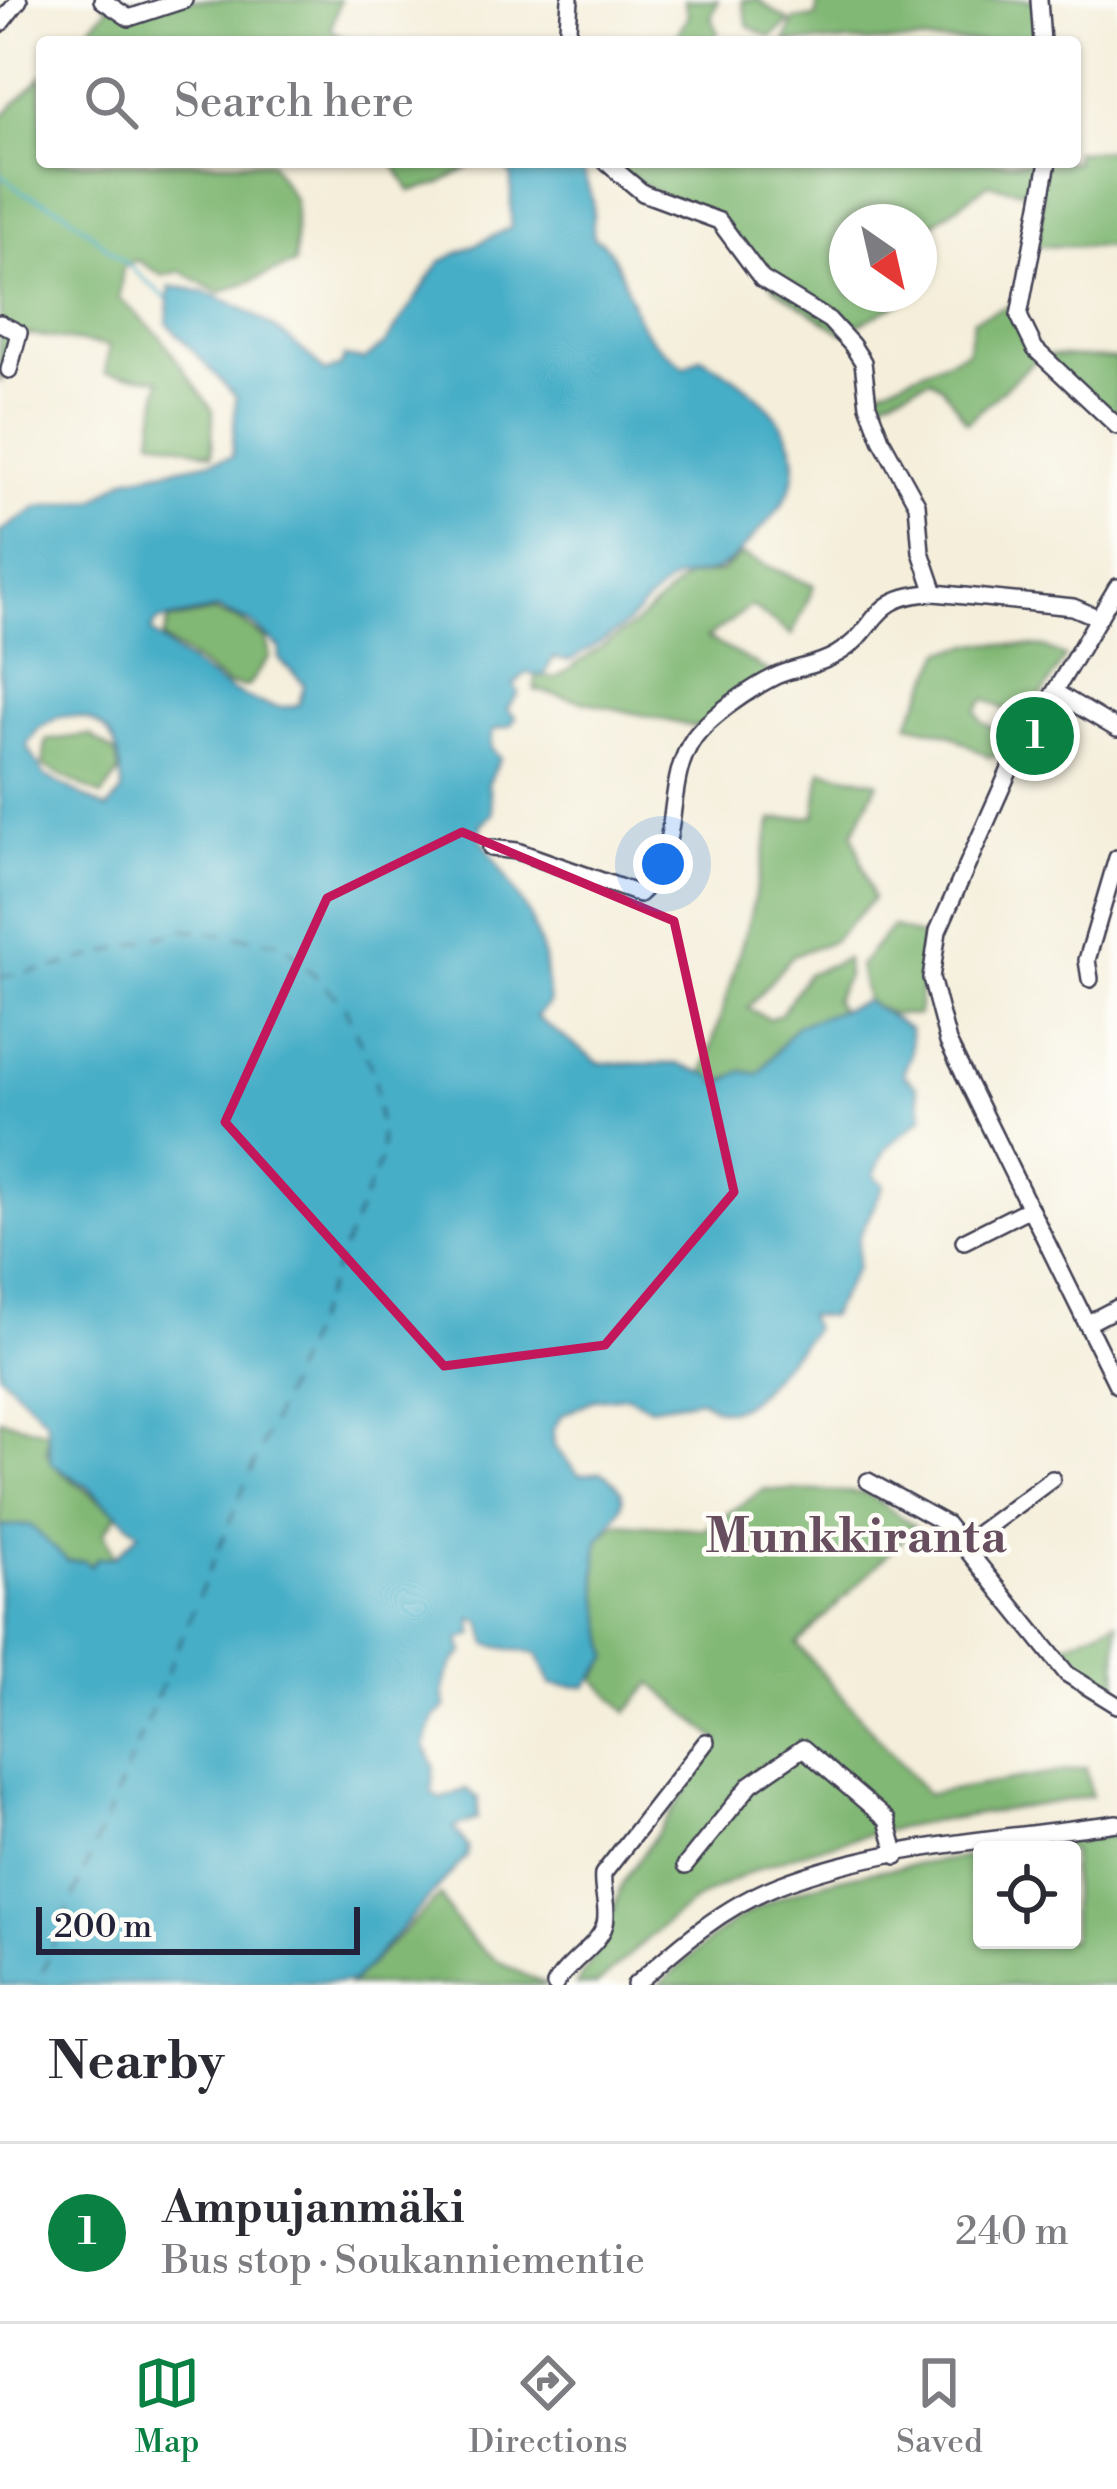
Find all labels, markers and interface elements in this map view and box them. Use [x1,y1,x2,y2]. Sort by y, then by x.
search box [36,36,1081,168]
icon: search [78,69,144,135]
text: Search here [174,74,414,131]
north arrow [829,204,937,312]
pin: 1 [996,691,1074,781]
your location [633,834,693,894]
district label: Munkkiranta [705,1508,1008,1568]
map controls [973,1841,1081,1949]
button: locate [973,1841,1081,1949]
scale bar [36,1901,360,1954]
text: 200 m [54,1907,152,1948]
text: Nearby [48,2031,224,2095]
text: Ampujanmäki [162,2180,465,2237]
text: 1 [78,2208,96,2257]
text: 240 m [955,2208,1069,2257]
text: Bus stop · Soukanniementie [162,2237,645,2286]
tab: Map [134,2350,200,2463]
tab: Directions [469,2350,628,2463]
tab: Saved [896,2350,983,2463]

